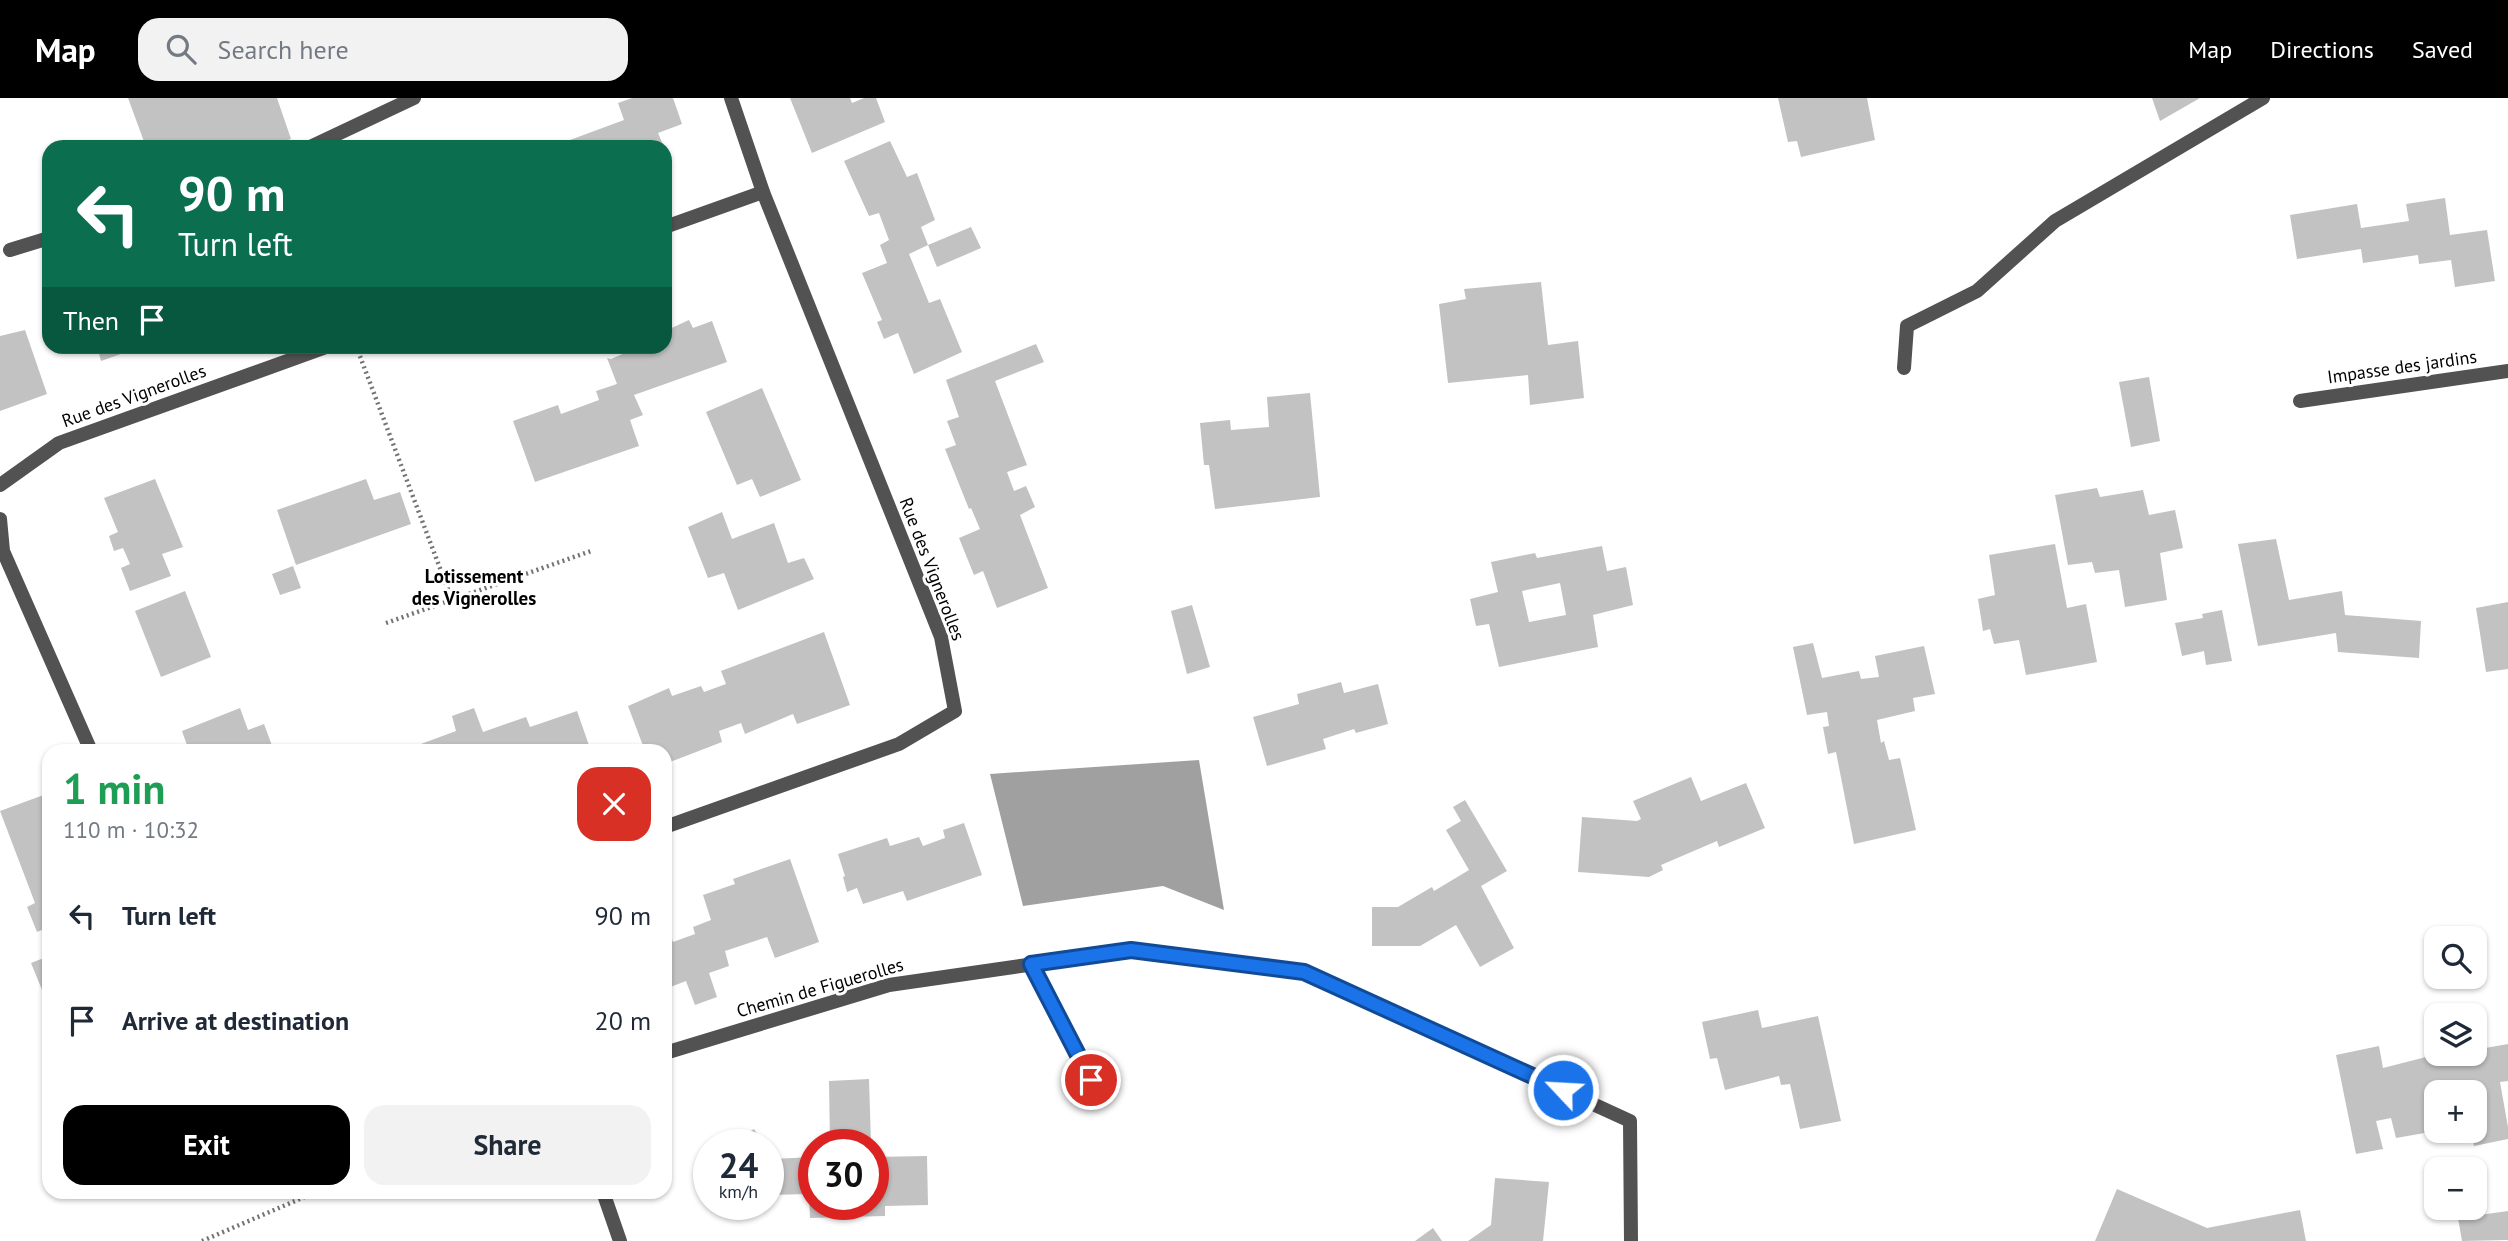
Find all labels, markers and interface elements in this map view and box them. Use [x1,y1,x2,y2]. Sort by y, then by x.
search box [138,18,628,81]
text: Map [35,28,96,71]
icon: search [162,30,200,68]
text: Search here [218,33,349,66]
text: Map [2188,34,2232,65]
text: Directions [2270,34,2374,65]
text: Saved [2412,34,2473,65]
text: 90 m [178,161,285,225]
icon: left [63,168,154,259]
text: Turn left [178,223,293,265]
icon: arrive [133,301,171,339]
text: Then [63,304,119,337]
street label: Impasse des jardins [2326,345,2478,388]
street label: Rue des Vignerolles [59,359,209,432]
street label: Rue des Vignerolles [895,494,970,644]
district label: Lotissement des Vignerolles [412,564,536,610]
text: 1 min [63,761,165,816]
button: close [577,767,651,841]
text: 110 m · 10:32 [63,815,199,844]
icon: left [63,897,101,935]
text: Turn left [122,899,216,932]
text: 90 m [595,899,651,932]
map controls [2424,926,2487,1220]
button: search [2424,926,2487,989]
street label: Chemin de Figuerolles [734,953,906,1022]
icon: arrive [63,1002,101,1040]
button: layers [2424,1003,2487,1066]
text: Arrive at destination [122,1004,349,1037]
text: 20 m [595,1004,651,1037]
pin [1061,1050,1121,1110]
position arrow [1526,1053,1600,1127]
icon: arrive [1072,1061,1110,1099]
button: + [2424,1080,2487,1143]
button: Exit [63,1105,350,1185]
button: Share [364,1105,651,1185]
speed limit sign: 30 [798,1129,889,1220]
text: 24 [719,1142,758,1188]
button: − [2424,1157,2487,1220]
text: km/h [719,1180,758,1203]

